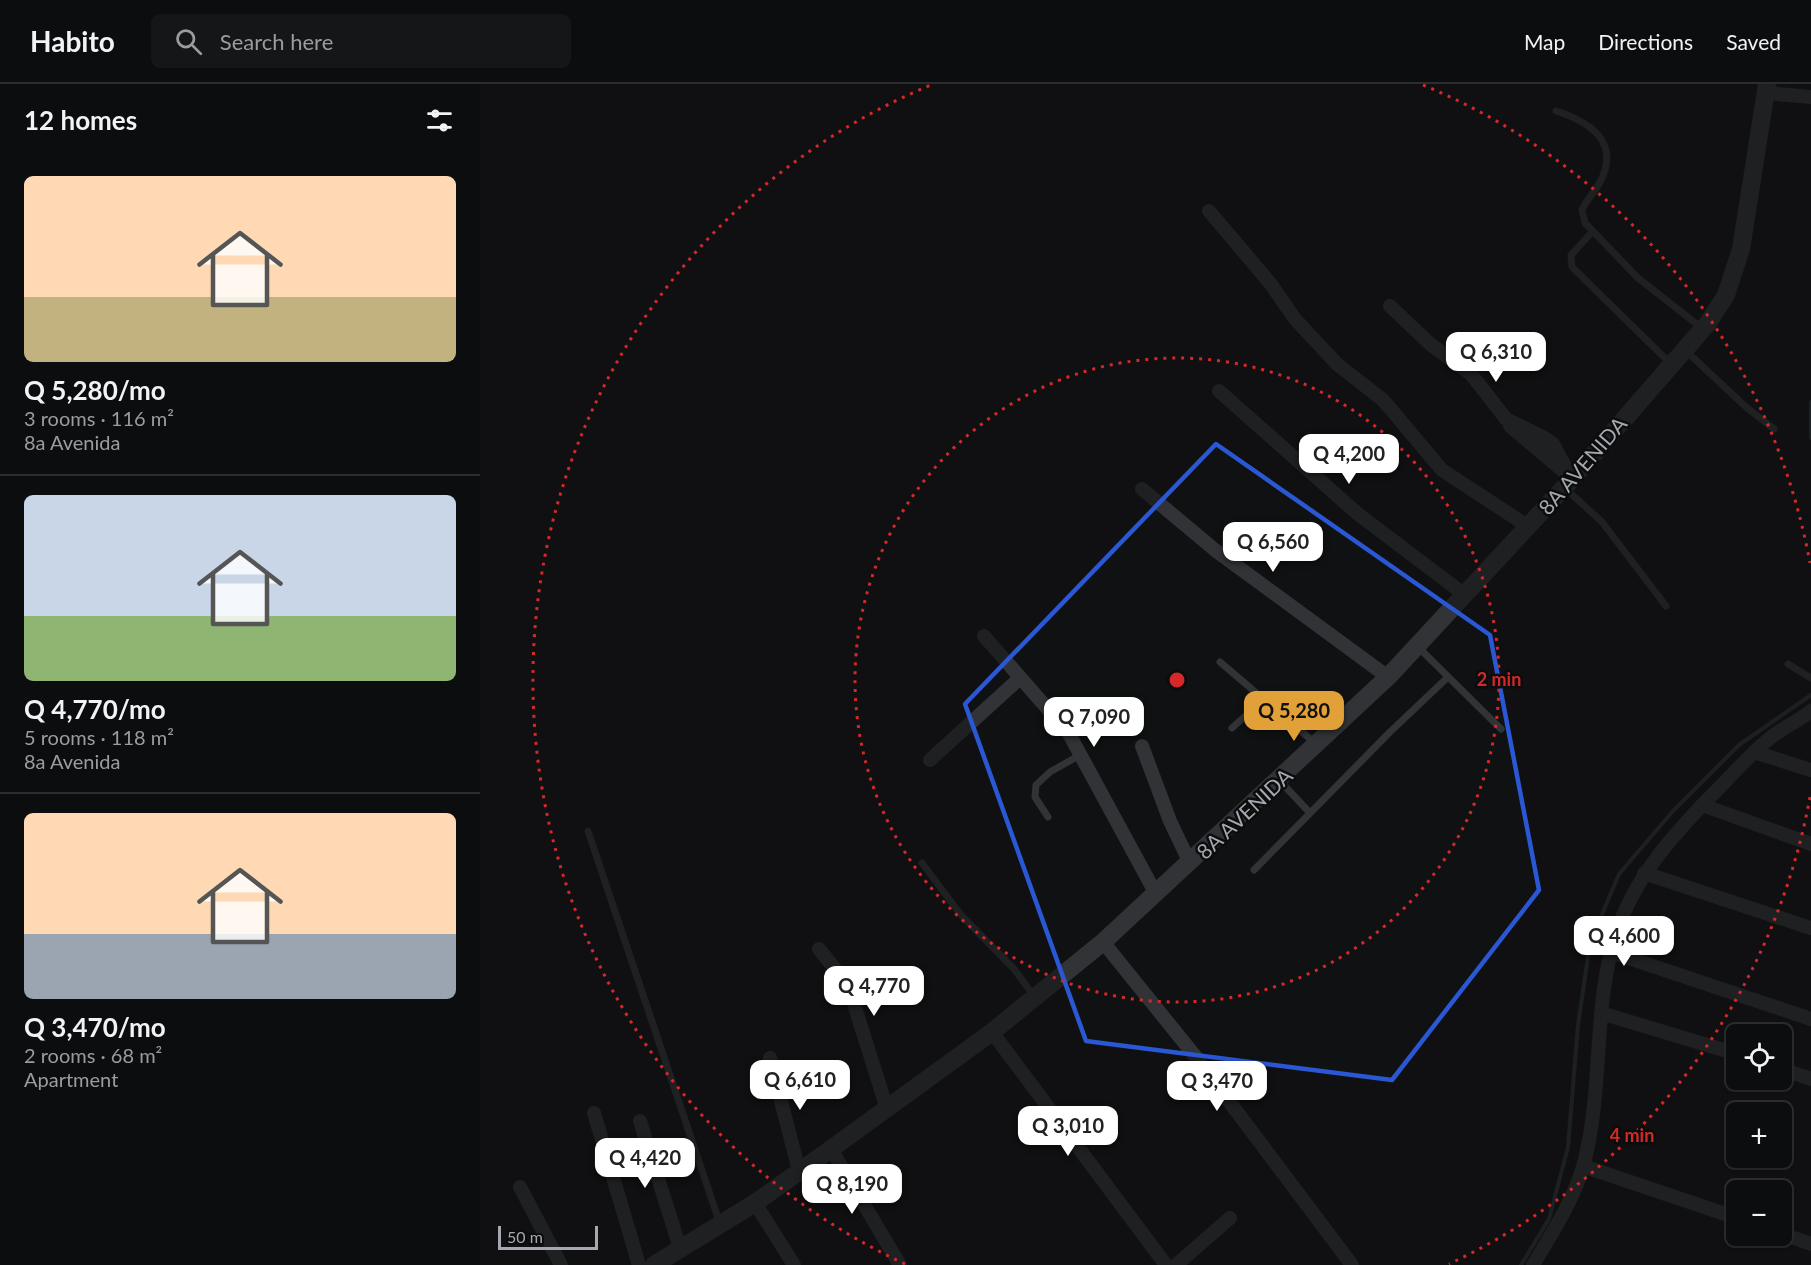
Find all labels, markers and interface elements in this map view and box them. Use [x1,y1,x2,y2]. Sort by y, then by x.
search box [151,14,571,68]
text: Habito [30,24,115,58]
icon: search [172,25,205,58]
text: Search here [220,28,333,55]
text: Map [1524,29,1565,54]
text: Directions [1598,29,1693,54]
text: Saved [1726,29,1781,54]
text: 12 homes [24,104,137,136]
icon: filters [423,104,456,137]
icon: home [186,215,294,323]
pin: Q 6,310 [1441,332,1551,383]
text: Q 6,310 [1460,339,1532,363]
text: Q 5,280/mo [24,374,166,406]
text: 3 rooms · 116 m² [24,406,174,430]
street label: 8A AVENIDA [1533,410,1632,519]
text: 8a Avenida [24,430,120,454]
pin: Q 4,200 [1294,434,1404,485]
text: Q 4,200 [1313,441,1385,465]
pin: Q 6,560 [1218,522,1328,573]
text: Q 6,560 [1237,529,1309,553]
icon: home [186,534,294,642]
text: 2 min [1477,668,1521,690]
centre of rings [1167,670,1187,690]
pin: Q 5,280 [1239,691,1349,742]
text: Q 4,770/mo [24,693,166,725]
pin: Q 7,090 [1039,697,1149,748]
text: Q 5,280 [1258,698,1330,722]
text: Q 7,090 [1058,704,1130,728]
text: 5 rooms · 118 m² [24,725,174,749]
text: 8a Avenida [24,749,120,773]
street label: 8A AVENIDA [1191,762,1298,864]
icon: home [186,852,294,960]
pin: Q 4,600 [1569,916,1679,967]
text: Q 4,600 [1588,923,1660,947]
pin: Q 4,770 [819,966,929,1017]
text: Q 4,770 [838,973,910,997]
text: Q 3,470/mo [24,1011,166,1043]
map controls [1726,1024,1792,1246]
button: locate [1726,1024,1792,1090]
text: 2 rooms · 68 m² [24,1043,162,1067]
pin: Q 6,610 [745,1060,855,1111]
pin: Q 3,470 [1162,1061,1272,1112]
text: Apartment [24,1067,118,1091]
text: Q 6,610 [764,1067,836,1091]
text: Q 3,470 [1181,1068,1253,1092]
button: + [1726,1102,1792,1168]
pin: Q 3,010 [1013,1106,1123,1157]
text: Q 3,010 [1032,1113,1104,1137]
text: 4 min [1610,1124,1654,1146]
pin: Q 4,420 [590,1138,700,1189]
text: Q 4,420 [609,1145,681,1169]
pin: Q 8,190 [797,1164,907,1215]
text: Q 8,190 [816,1171,888,1195]
button: − [1726,1180,1792,1246]
scale bar [498,1223,598,1250]
text: 50 m [507,1227,543,1246]

